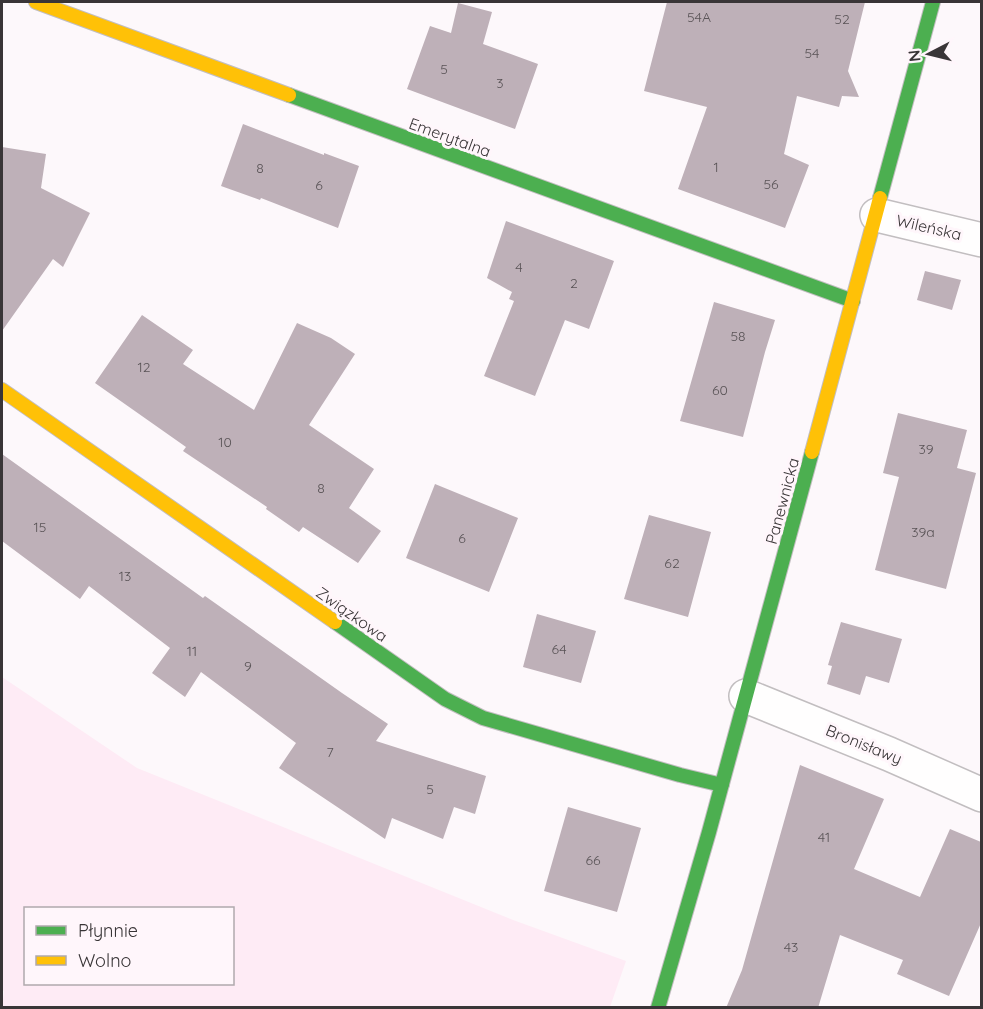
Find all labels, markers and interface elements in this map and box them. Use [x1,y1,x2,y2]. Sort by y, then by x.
house number: 54A [687,8,711,26]
house number: 52 [834,10,850,28]
north arrow [899,24,959,84]
house number: 54 [804,44,820,62]
text: N [903,49,925,63]
house number: 5 [440,60,448,78]
house number: 3 [496,74,504,92]
street label: Emerytalna [406,113,494,161]
house number: 1 [713,158,719,176]
house number: 8 [256,159,264,177]
house number: 56 [763,175,779,193]
house number: 6 [315,176,323,194]
street label: Wileńska [894,210,964,244]
house number: 4 [515,258,523,276]
house number: 2 [570,274,578,292]
house number: 58 [730,327,746,345]
house number: 12 [138,358,151,376]
house number: 60 [712,381,728,399]
house number: 10 [218,433,232,451]
house number: 39 [918,440,934,458]
street label: Panewnicka [761,456,803,546]
house number: 8 [317,479,325,497]
house number: 15 [34,518,46,536]
house number: 39a [911,523,935,541]
house number: 6 [458,529,466,547]
house number: 62 [664,554,680,572]
house number: 13 [119,567,131,585]
street label: Związkowa [312,582,392,646]
house number: 64 [551,640,567,658]
house number: 11 [187,642,197,660]
house number: 9 [244,657,252,675]
street label: Bronisławy [823,720,905,768]
house number: 7 [326,743,334,761]
house number: 5 [426,780,434,798]
house number: 41 [818,828,830,846]
house number: 66 [585,851,601,869]
legend [24,907,234,985]
text: Płynnie [78,919,138,942]
house number: 43 [784,938,798,956]
text: Wolno [78,949,131,972]

